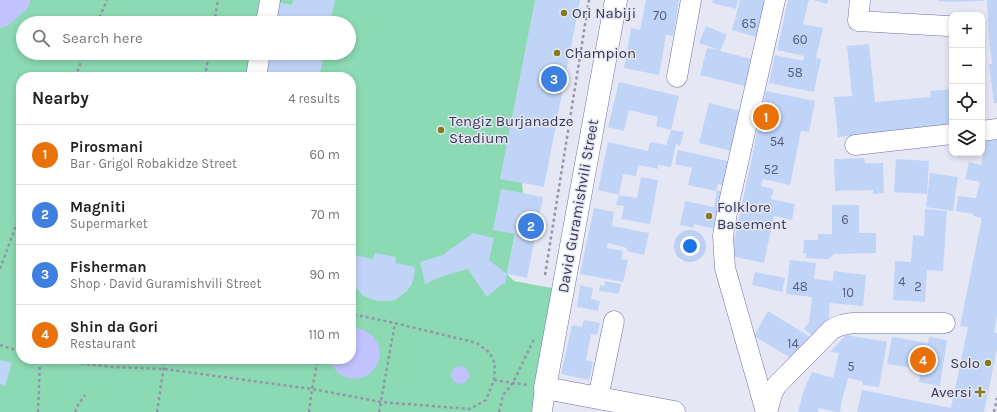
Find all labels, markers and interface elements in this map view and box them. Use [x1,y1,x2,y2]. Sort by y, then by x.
place label: Ori Nabiji [572,4,636,22]
marker: Ori Nabiji [559,8,569,18]
house number: 70 [653,8,667,23]
map controls [949,12,985,156]
button: + [949,12,985,48]
search box [16,16,356,60]
house number: 65 [742,16,756,31]
icon: search [30,27,52,49]
text: Search here [62,29,143,47]
house number: 60 [792,32,808,47]
place label: Champion [565,44,636,62]
marker: Champion [552,48,562,58]
button: − [949,48,985,84]
pin: 3 [541,64,567,94]
house number: 58 [787,65,803,80]
button: locate [949,84,985,120]
text: Nearby [32,88,89,108]
text: 4 results [288,91,340,106]
pin: 1 [753,102,779,132]
place label: Tengiz Burjanadze Stadium [449,112,574,147]
street label: David Guramishvili Street [554,117,602,294]
button: layers [949,120,985,156]
marker: Tengiz Burjanadze Stadium [436,125,446,135]
house number: 54 [770,134,784,149]
text: Pirosmani [70,138,143,156]
text: 1 [43,147,47,162]
text: 60 m [310,147,340,162]
text: Bar · Grigol Robakidze Street [70,156,237,171]
house number: 52 [764,162,778,177]
text: Magniti [70,198,126,216]
place label: Folklore Basement [717,198,787,233]
text: 2 [41,207,49,222]
text: 70 m [311,207,340,222]
pin: 2 [518,211,544,241]
marker: Folklore Basement [704,211,714,221]
house number: 6 [841,212,849,227]
text: Supermarket [70,216,148,231]
your location [680,236,700,256]
text: Fisherman [70,258,147,276]
text: 3 [41,267,49,282]
text: 90 m [309,267,340,282]
house number: 4 [898,274,906,289]
text: Shop · David Guramishvili Street [70,276,261,291]
house number: 48 [792,279,808,294]
house number: 2 [914,279,922,294]
house number: 10 [842,285,854,300]
text: Shin da Gori [70,318,158,336]
text: 4 [41,327,49,342]
text: 110 m [308,327,340,342]
text: Restaurant [70,336,136,351]
house number: 14 [787,336,799,351]
pin: 4 [910,345,936,375]
place label: Solo [950,354,980,372]
marker: Solo [983,358,993,368]
house number: 5 [847,359,855,374]
place label: Aversi [931,383,972,401]
marker: Aversi [975,387,985,397]

